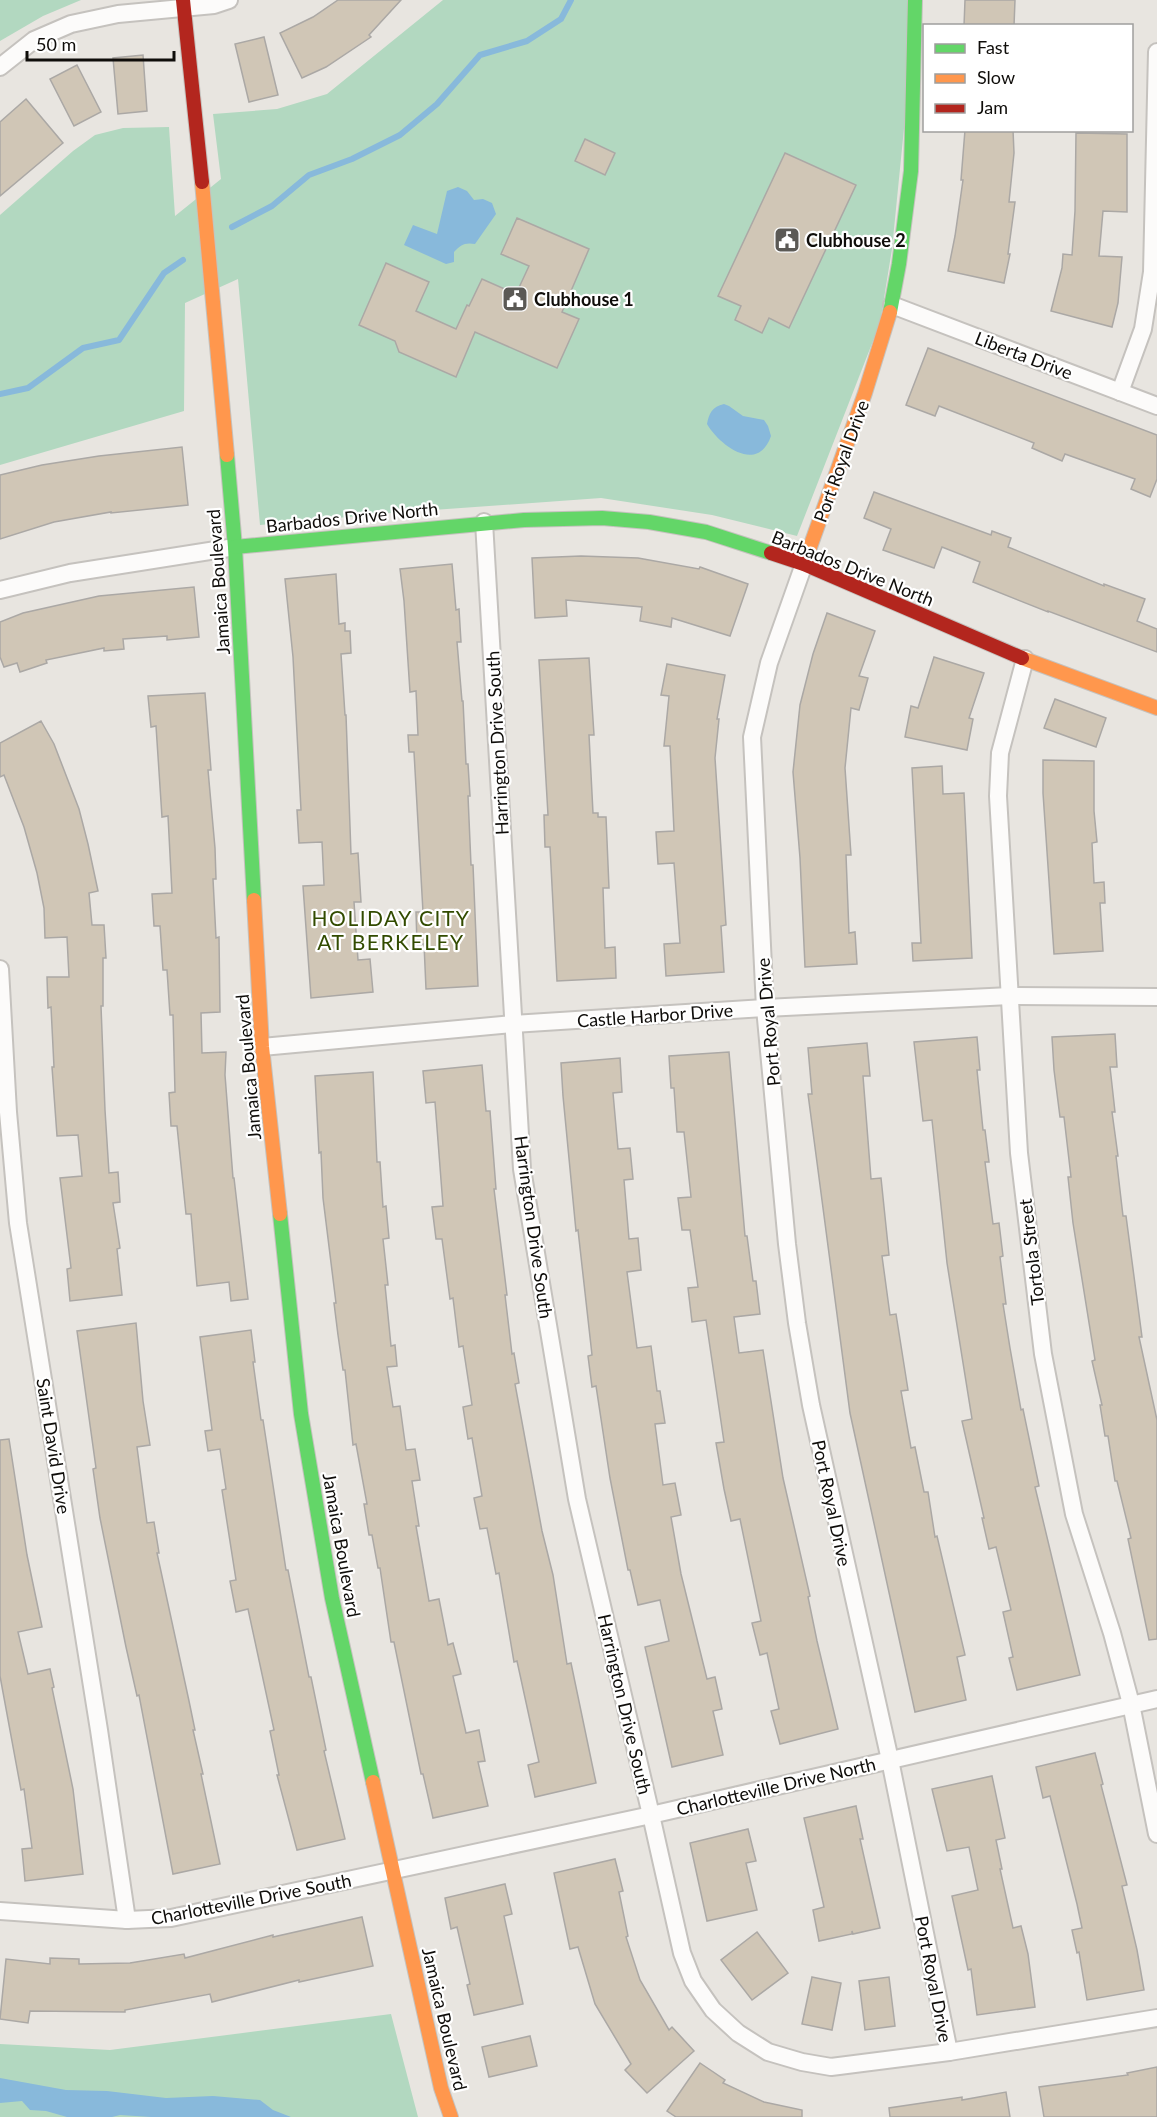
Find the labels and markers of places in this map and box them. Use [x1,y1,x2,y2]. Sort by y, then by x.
public building icon: Clubhouse 2 [772,225,802,255]
place label: Clubhouse 2 [806,229,906,251]
public building icon: Clubhouse 1 [500,284,530,314]
place label: Clubhouse 1 [534,288,634,310]

